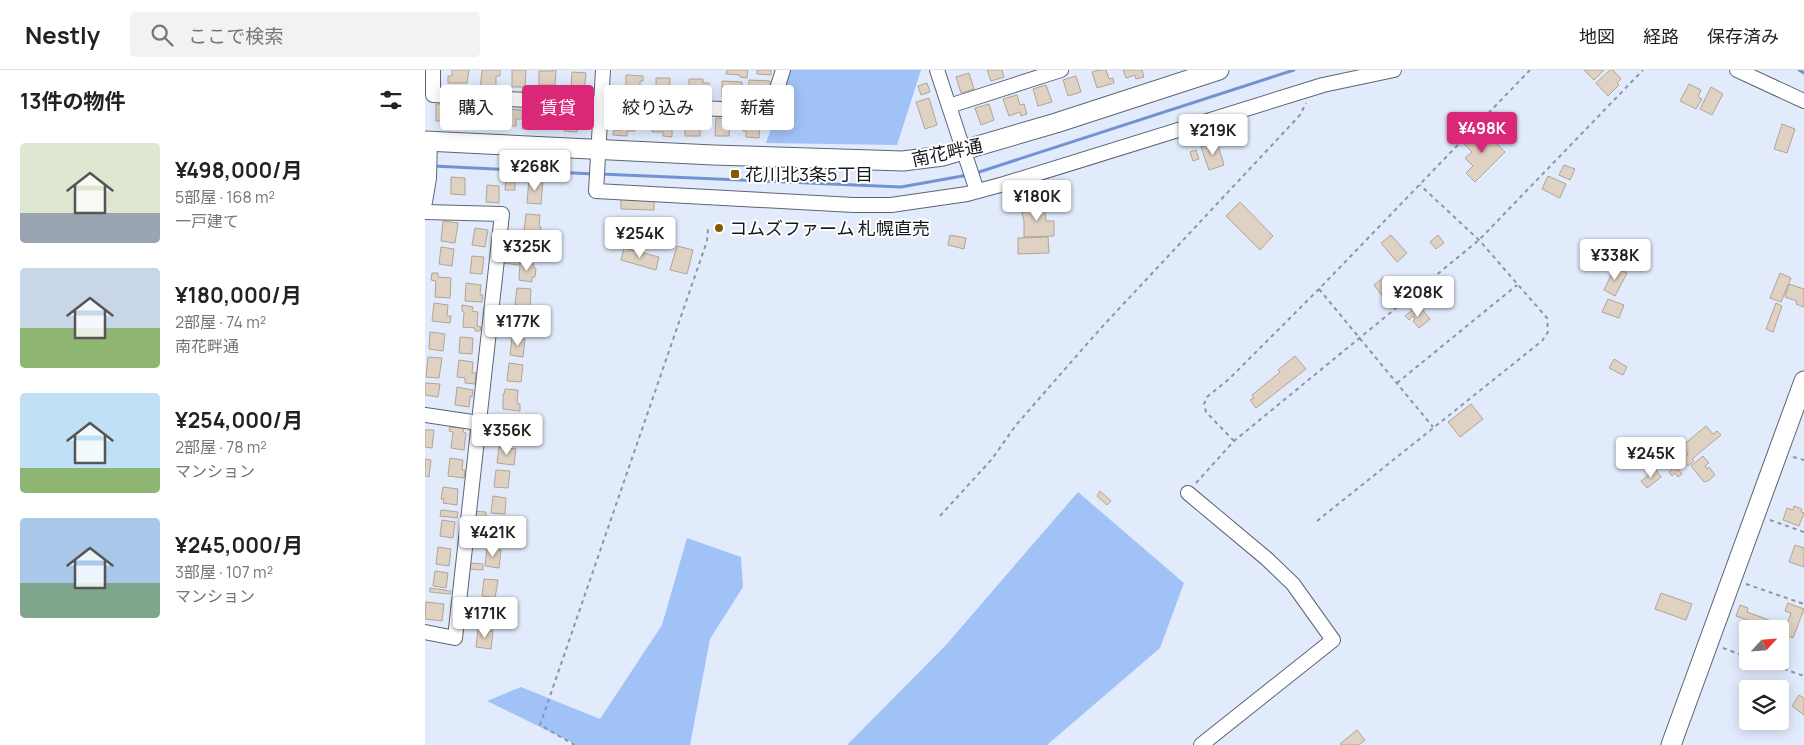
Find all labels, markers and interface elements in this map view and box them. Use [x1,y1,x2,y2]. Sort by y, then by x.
search box [130,12,480,57]
text: Nestly [25,18,100,51]
icon: search [148,21,176,49]
text: ここで検索 [188,23,283,49]
text: 地図 [1579,24,1615,48]
text: 経路 [1643,24,1679,48]
text: 保存済み [1707,24,1779,48]
chip: 購入 [440,85,512,130]
chip: 賃貸 [522,85,594,130]
chip: 絞り込み [604,85,712,130]
chip: 新着 [722,85,794,130]
icon: filters [377,86,405,114]
text: 13件の物件 [20,87,125,115]
pin: ¥498K [1447,112,1517,154]
pin: ¥219K [1178,114,1248,156]
text: ¥498K [1458,117,1506,139]
text: ¥219K [1190,119,1236,141]
street label: 南花畔通 [909,133,985,171]
pin: ¥268K [500,150,570,192]
text: ¥268K [510,155,560,177]
text: ¥498,000/月 [175,156,302,184]
place label: 花川北3条5丁目 [745,162,873,186]
icon: home [60,163,120,223]
marker: 花川北3条5丁目 [729,168,741,180]
pin: ¥180K [1002,180,1072,222]
text: ¥180K [1013,185,1061,207]
text: 5部屋 · 168 m² [175,186,275,208]
text: 一戸建て [175,210,239,232]
pin: ¥254K [605,216,675,259]
place label: コムズファーム 札幌直売 [729,216,930,240]
text: ¥254K [616,222,664,244]
marker: コムズファーム 札幌直売 [713,222,725,234]
pin: ¥325K [492,230,562,272]
text: ¥325K [503,235,551,257]
pin: ¥338K [1580,238,1650,281]
text: ¥338K [1591,244,1639,266]
pin: ¥208K [1383,276,1453,318]
text: ¥180,000/月 [175,281,302,309]
text: ¥208K [1393,281,1443,303]
icon: home [60,288,120,348]
pin: ¥177K [483,304,553,347]
text: ¥177K [496,310,540,332]
text: 2部屋 · 74 m² [175,311,266,333]
text: 南花畔通 [175,335,239,357]
text: ¥254,000/月 [175,406,303,434]
icon: home [60,413,120,473]
pin: ¥356K [472,414,542,456]
text: ¥356K [483,419,531,441]
text: 2部屋 · 78 m² [175,436,267,458]
pin: ¥245K [1616,436,1686,479]
text: ¥245K [1627,442,1675,464]
text: マンション [175,460,255,482]
pin: ¥421K [458,516,528,558]
text: ¥421K [470,521,516,543]
text: ¥245,000/月 [175,531,303,559]
icon: home [60,538,120,598]
text: 3部屋 · 107 m² [175,561,273,583]
text: マンション [175,585,255,607]
pin: ¥171K [450,596,520,639]
text: ¥171K [464,602,506,624]
north arrow [1739,620,1789,670]
map controls [1739,620,1789,730]
button: layers [1739,680,1789,730]

